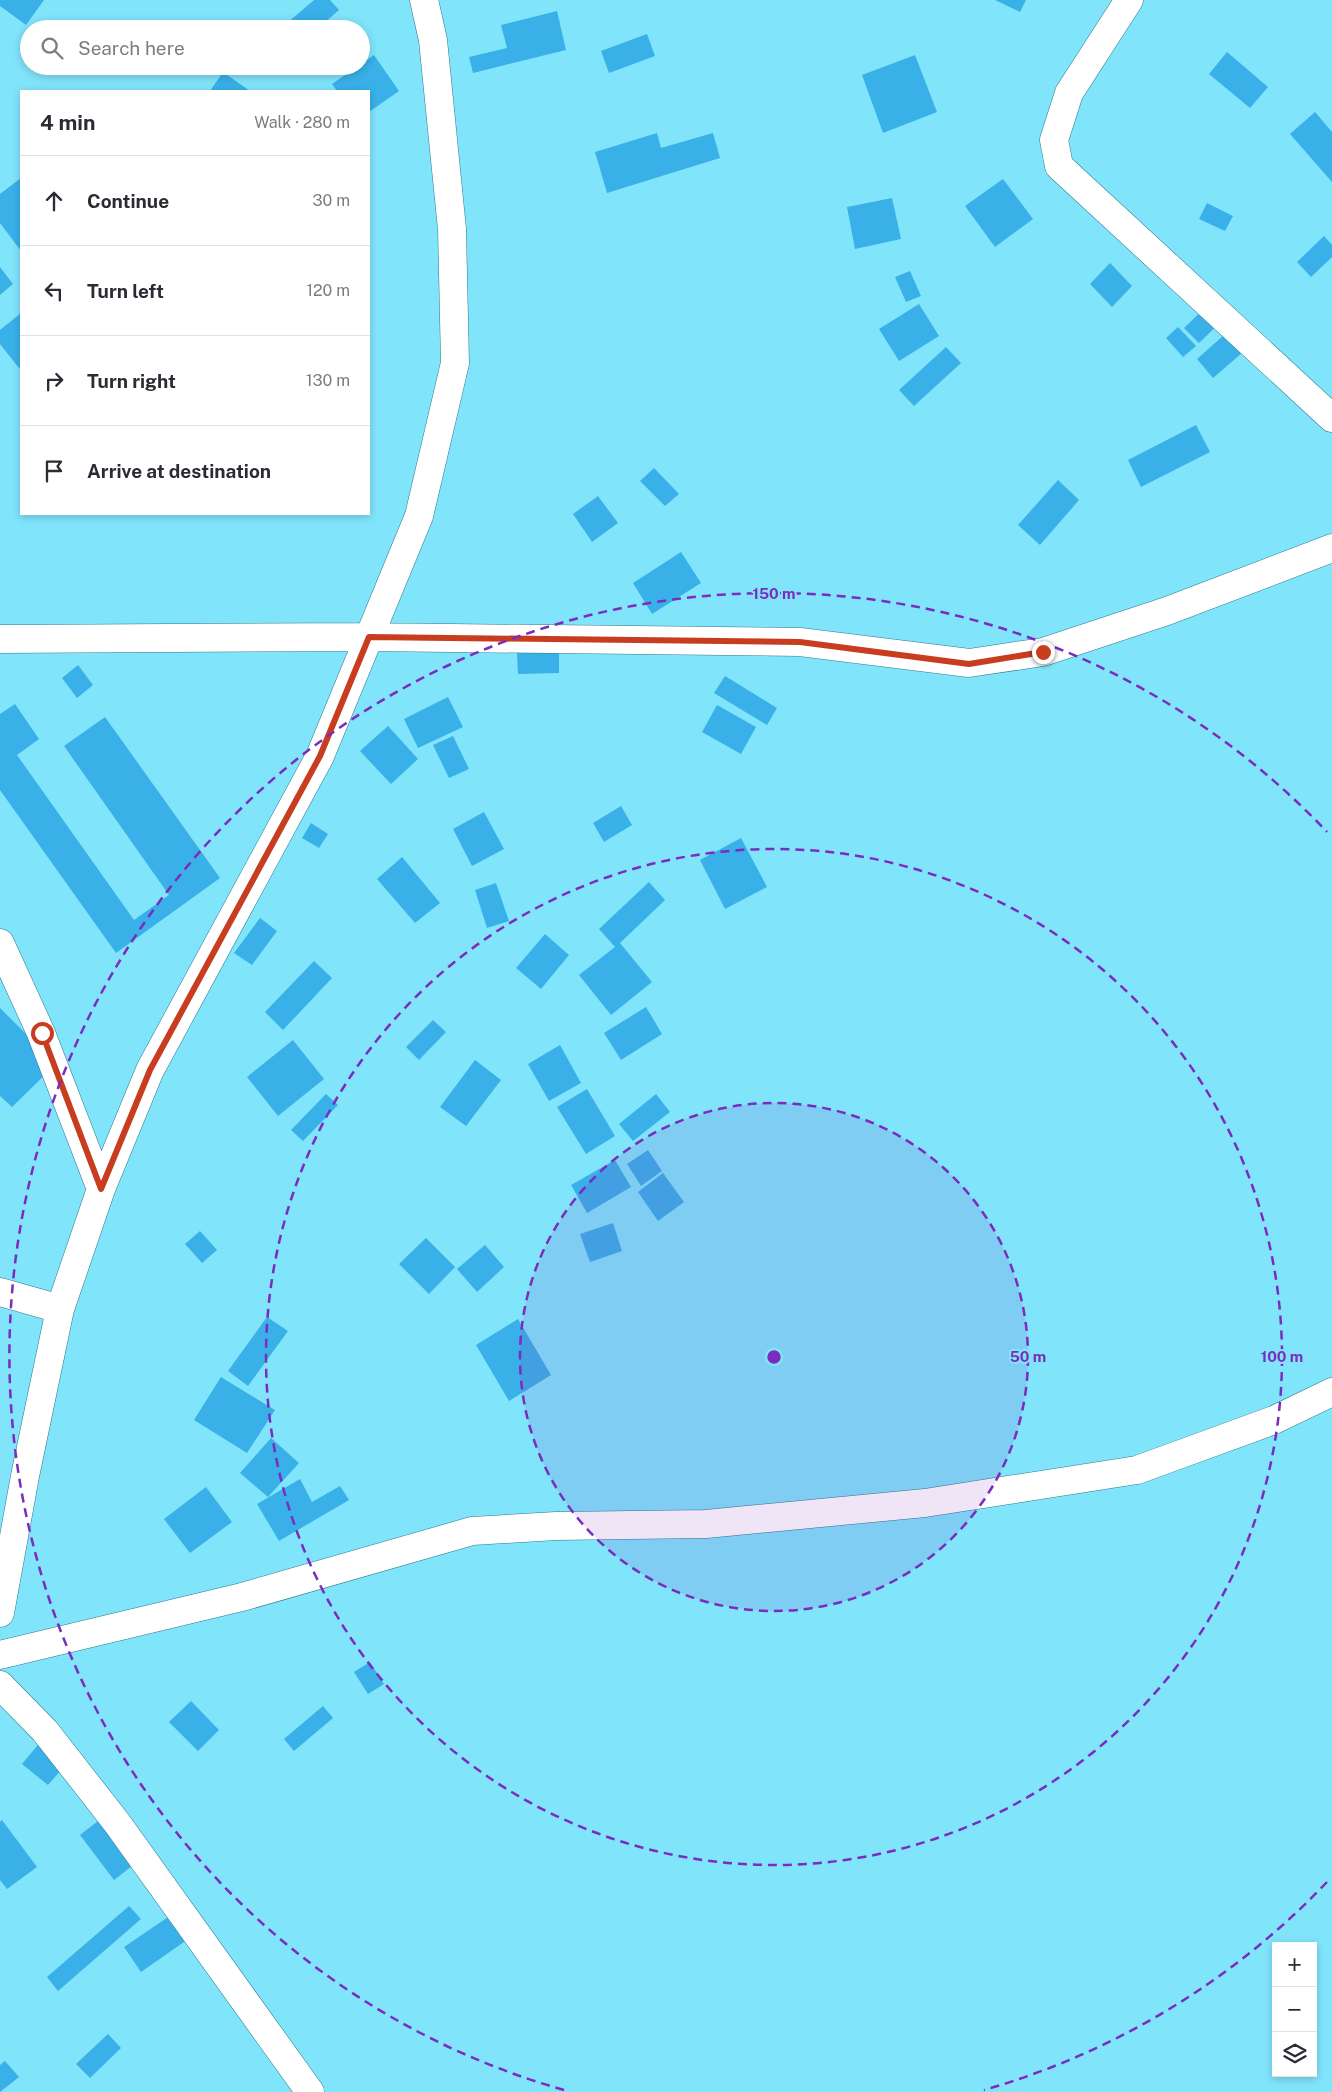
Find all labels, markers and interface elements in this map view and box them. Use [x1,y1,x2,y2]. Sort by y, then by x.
search box [20,20,370,75]
icon: search [38,34,66,62]
text: Search here [78,37,185,59]
text: 4 min [40,110,95,135]
text: Walk · 280 m [254,113,350,132]
icon: ahead [40,187,68,215]
text: Continue [87,190,169,212]
text: 30 m [313,191,350,210]
icon: left [40,277,68,305]
text: Turn left [87,280,164,302]
text: 120 m [306,281,350,300]
icon: right [40,367,68,395]
text: Turn right [87,370,176,392]
text: 130 m [306,371,350,390]
icon: arrive [40,457,68,485]
text: Arrive at destination [87,460,271,482]
text: 150 m [752,585,796,602]
route end [1032,641,1055,664]
route start [31,1022,54,1045]
centre of rings [765,1348,783,1366]
text: 50 m [1010,1348,1046,1365]
text: 100 m [1261,1348,1303,1365]
map controls [1272,1942,1317,2077]
button: + [1272,1942,1317,1987]
button: − [1272,1987,1317,2032]
button: layers [1272,2032,1317,2077]

